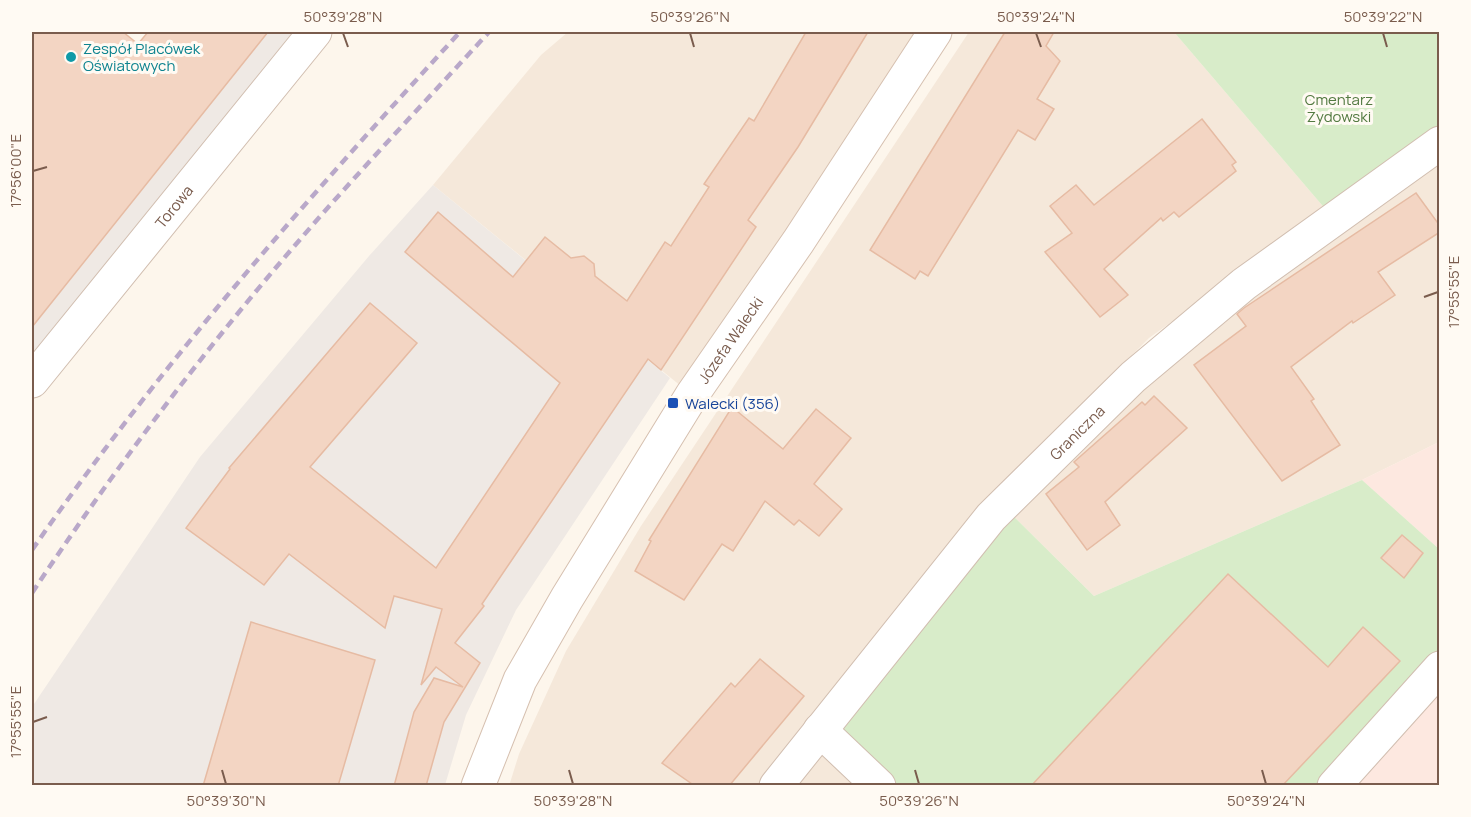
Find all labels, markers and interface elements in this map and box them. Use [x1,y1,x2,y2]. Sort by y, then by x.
text: 50°39'28"N [304,6,382,27]
text: 50°39'26"N [650,6,730,27]
text: 50°39'24"N [997,6,1075,27]
text: 50°39'22"N [1344,6,1422,27]
place label: Zespół Placówek Oświatowych [83,38,201,76]
marker: Zespół Placówek Oświatowych [64,50,78,64]
park label: Cmentarz Żydowski [1305,89,1373,127]
text: 17°56'00"E [5,134,26,208]
street label: Torowa [150,180,198,232]
text: 17°55'55"E [1443,256,1464,328]
street label: Józefa Walecki [693,292,768,388]
place label: Walecki (356) [685,393,780,414]
marker: Walecki (356) [666,396,680,410]
street label: Graniczna [1045,400,1109,464]
text: 17°55'55"E [5,686,26,758]
text: 50°39'30"N [187,790,265,811]
text: 50°39'28"N [534,790,612,811]
text: 50°39'26"N [879,790,959,811]
text: 50°39'24"N [1227,790,1305,811]

